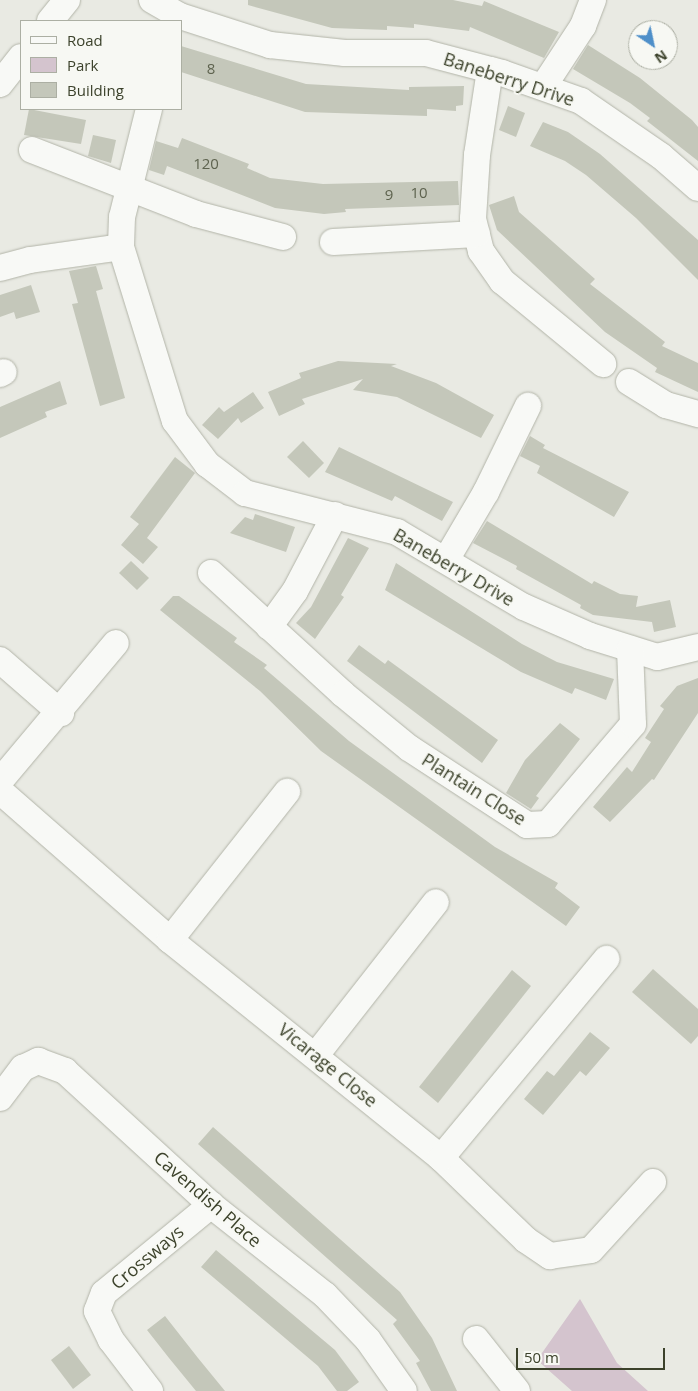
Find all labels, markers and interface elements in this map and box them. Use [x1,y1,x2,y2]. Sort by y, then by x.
legend [20,20,182,110]
north arrow [628,20,678,70]
text: Road [67,30,103,50]
text: N [651,46,671,68]
street label: Baneberry Drive [441,48,577,110]
text: Park [67,55,98,75]
house number: 8 [207,60,215,78]
text: Building [67,80,124,100]
house number: 120 [193,155,219,173]
house number: 10 [410,184,428,202]
house number: 9 [385,186,393,204]
street label: Baneberry Drive [390,524,518,610]
street label: Plantain Close [418,748,530,830]
street label: Vicarage Close [274,1018,382,1112]
street label: Cavendish Place [150,1146,266,1252]
street label: Crossways [106,1220,188,1294]
scale bar [518,1338,667,1370]
text: 50 m [524,1347,559,1367]

